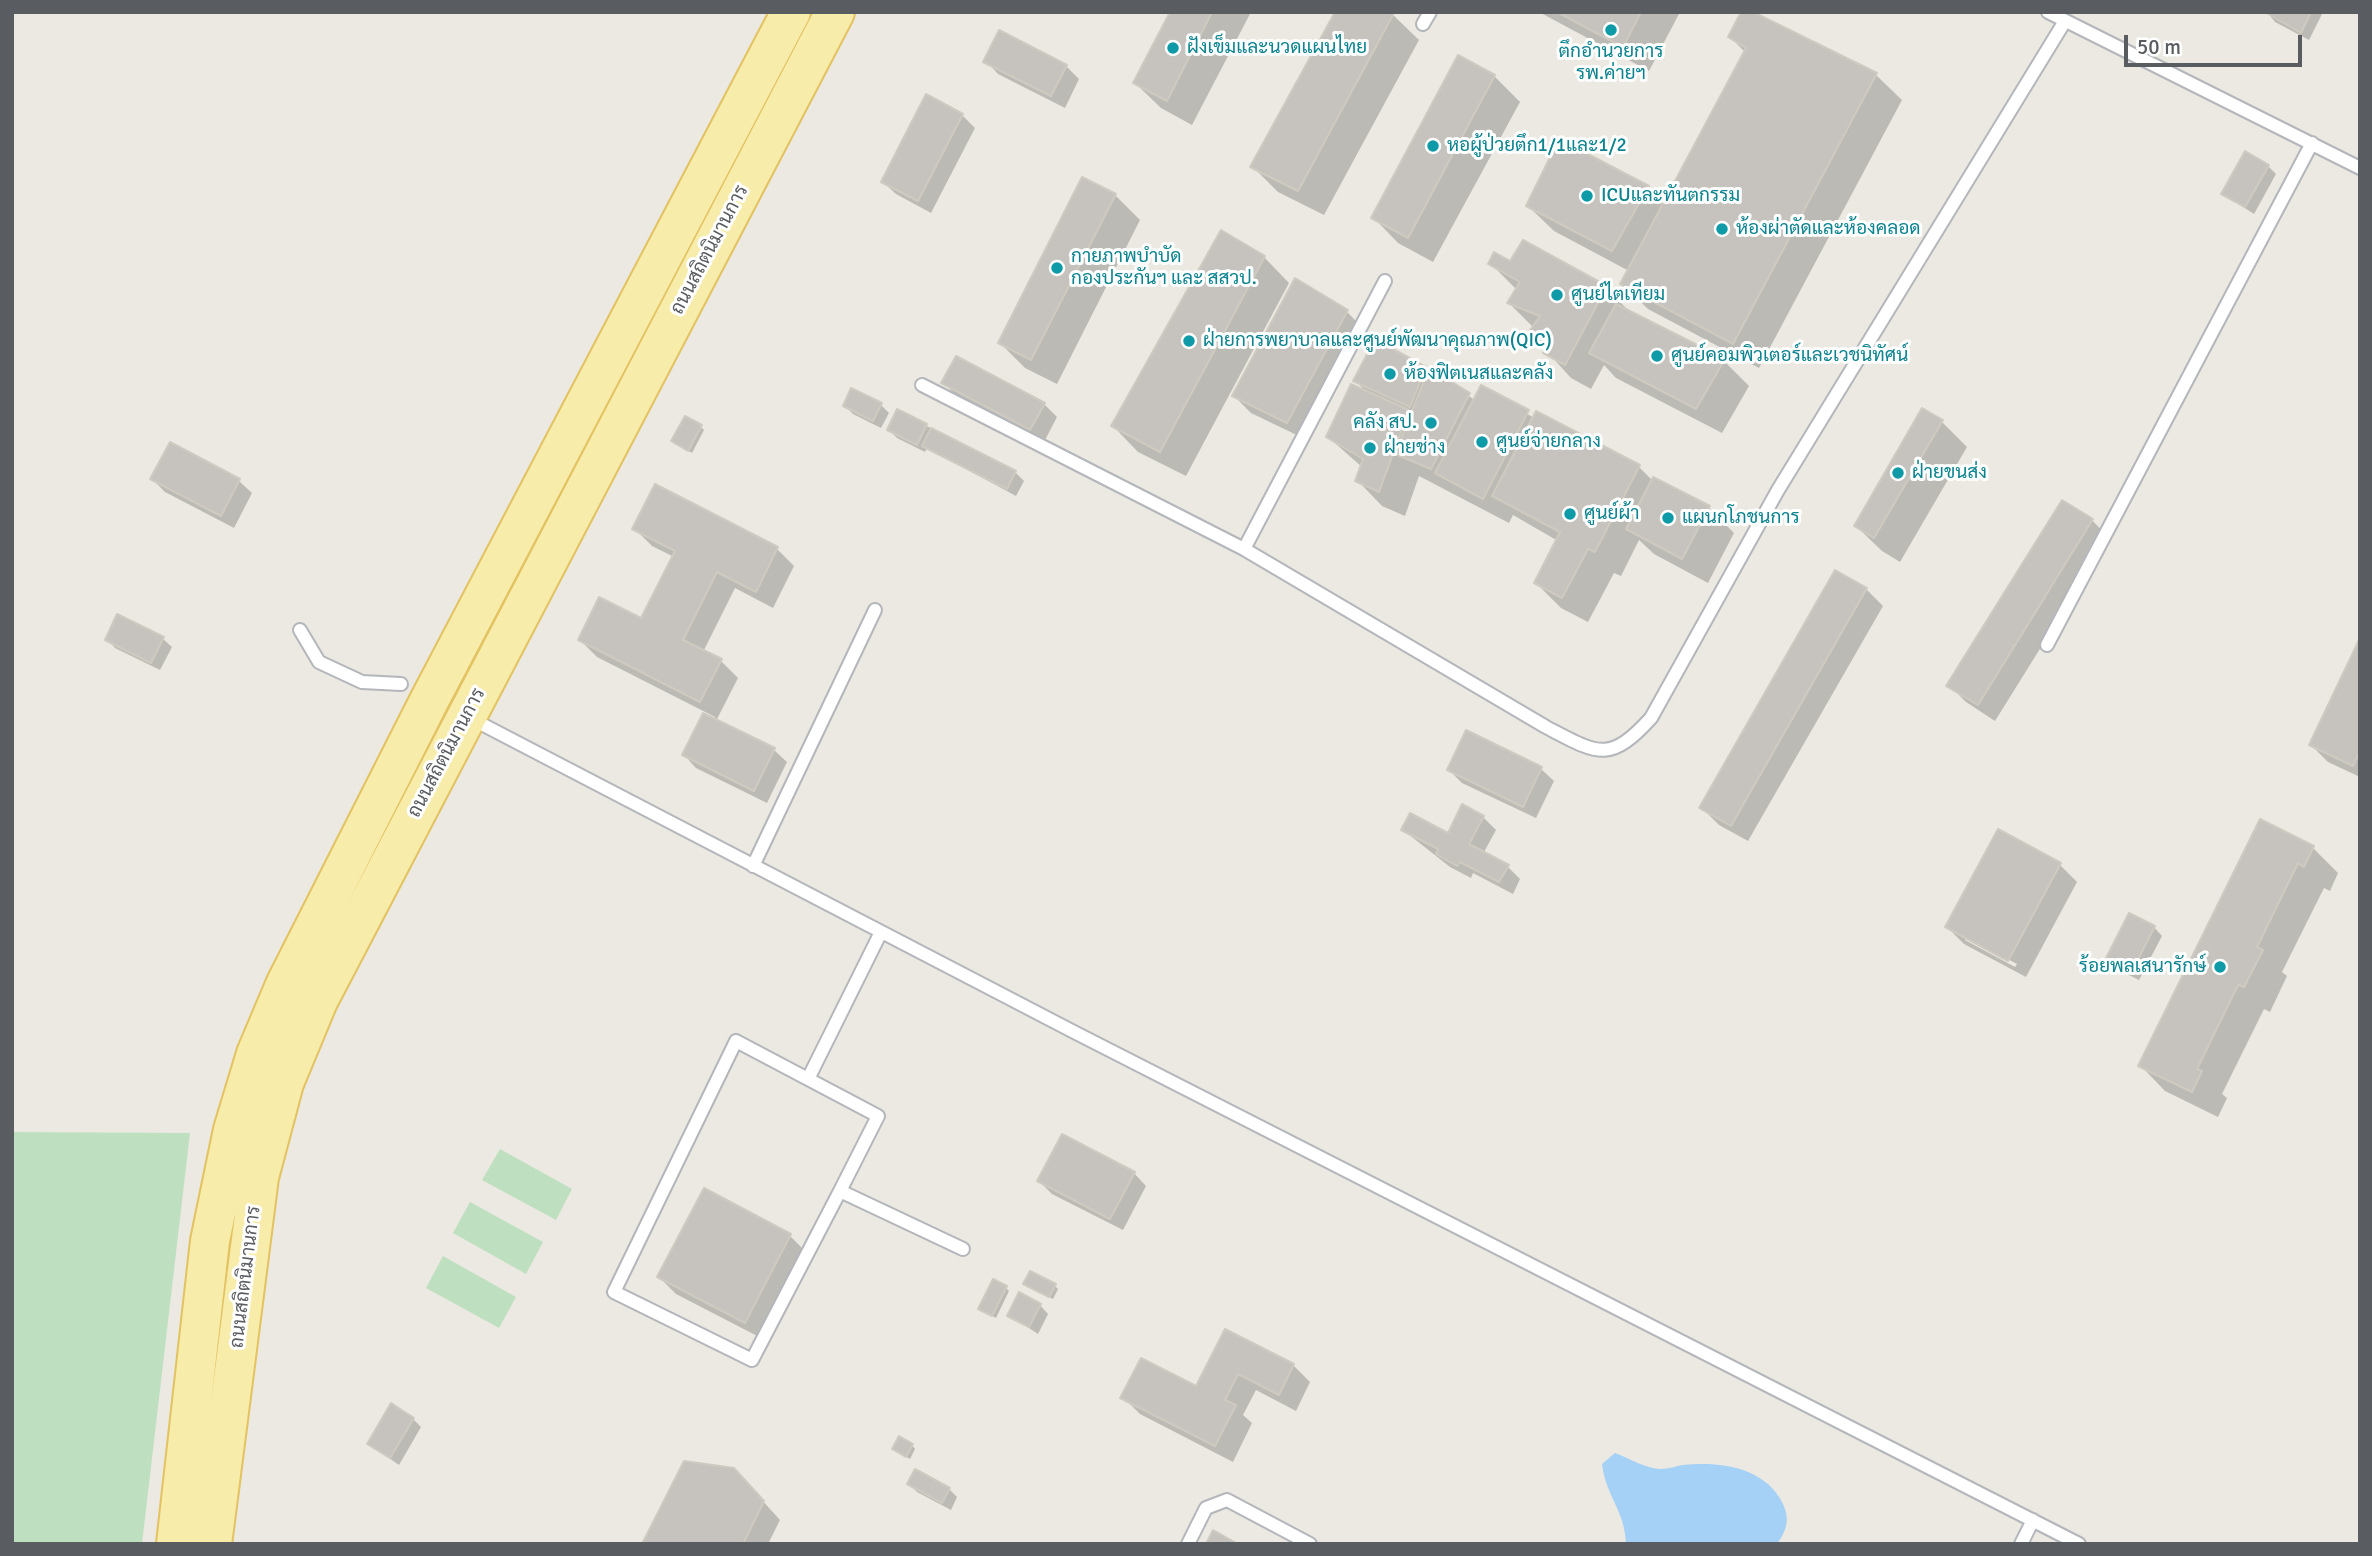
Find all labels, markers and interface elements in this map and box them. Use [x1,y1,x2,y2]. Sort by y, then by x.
scale bar [2127,21,2306,65]
marker: ตึกอำนวยการ รพ.ค่ายฯ [1603,22,1619,38]
text: 50 m [2137,34,2181,60]
place label: ฝังเข็มและนวดแผนไทย [1187,37,1367,59]
marker: ฝังเข็มและนวดแผนไทย [1165,40,1181,56]
place label: ตึกอำนวยการ รพ.ค่ายฯ [1559,41,1663,85]
place label: หอผู้ป่วยตึก1/1และ1/2 [1447,135,1627,157]
marker: หอผู้ป่วยตึก1/1และ1/2 [1425,138,1441,154]
street label: ถนนสถิตนิมานการ [666,181,754,319]
place label: ICUและทันตกรรม [1601,185,1740,207]
marker: ICUและทันตกรรม [1579,188,1595,204]
place label: ห้องผ่าตัดและห้องคลอด [1736,218,1921,240]
marker: ห้องผ่าตัดและห้องคลอด [1714,221,1730,237]
place label: กายภาพบำบัด กองประกันฯ และ สสวป. [1071,246,1257,290]
marker: กายภาพบำบัด กองประกันฯ และ สสวป. [1049,260,1065,276]
place label: ศูนย์ไตเทียม [1571,284,1665,306]
marker: ศูนย์ไตเทียม [1549,287,1565,303]
place label: ฝ่ายการพยาบาลและศูนย์พัฒนาคุณภาพ(QIC) [1203,330,1552,352]
marker: ฝ่ายการพยาบาลและศูนย์พัฒนาคุณภาพ(QIC) [1181,333,1197,349]
place label: ศูนย์คอมพิวเตอร์และเวชนิทัศน์ [1671,345,1908,367]
marker: ศูนย์คอมพิวเตอร์และเวชนิทัศน์ [1649,348,1665,364]
place label: ห้องฟิตเนสและคลัง [1404,363,1553,385]
marker: ห้องฟิตเนสและคลัง [1382,366,1398,382]
place label: คลัง สป. [1353,412,1417,434]
marker: คลัง สป. [1423,415,1439,431]
place label: ศูนย์จ่ายกลาง [1496,431,1601,453]
marker: ศูนย์จ่ายกลาง [1474,434,1490,450]
place label: ฝ่ายช่าง [1384,437,1445,459]
marker: ฝ่ายช่าง [1362,440,1378,456]
place label: ฝ่ายขนส่ง [1912,462,1987,484]
marker: ฝ่ายขนส่ง [1890,465,1906,481]
place label: ศูนย์ผ้า [1584,503,1639,525]
marker: ศูนย์ผ้า [1562,506,1578,522]
place label: แผนกโภชนการ [1682,507,1800,529]
marker: แผนกโภชนการ [1660,510,1676,526]
street label: ถนนสถิตนิมานการ [403,684,491,822]
place label: ร้อยพลเสนารักษ์ [2079,956,2206,978]
marker: ร้อยพลเสนารักษ์ [2212,959,2228,975]
street label: ถนนสถิตนิมานการ [226,1205,266,1349]

